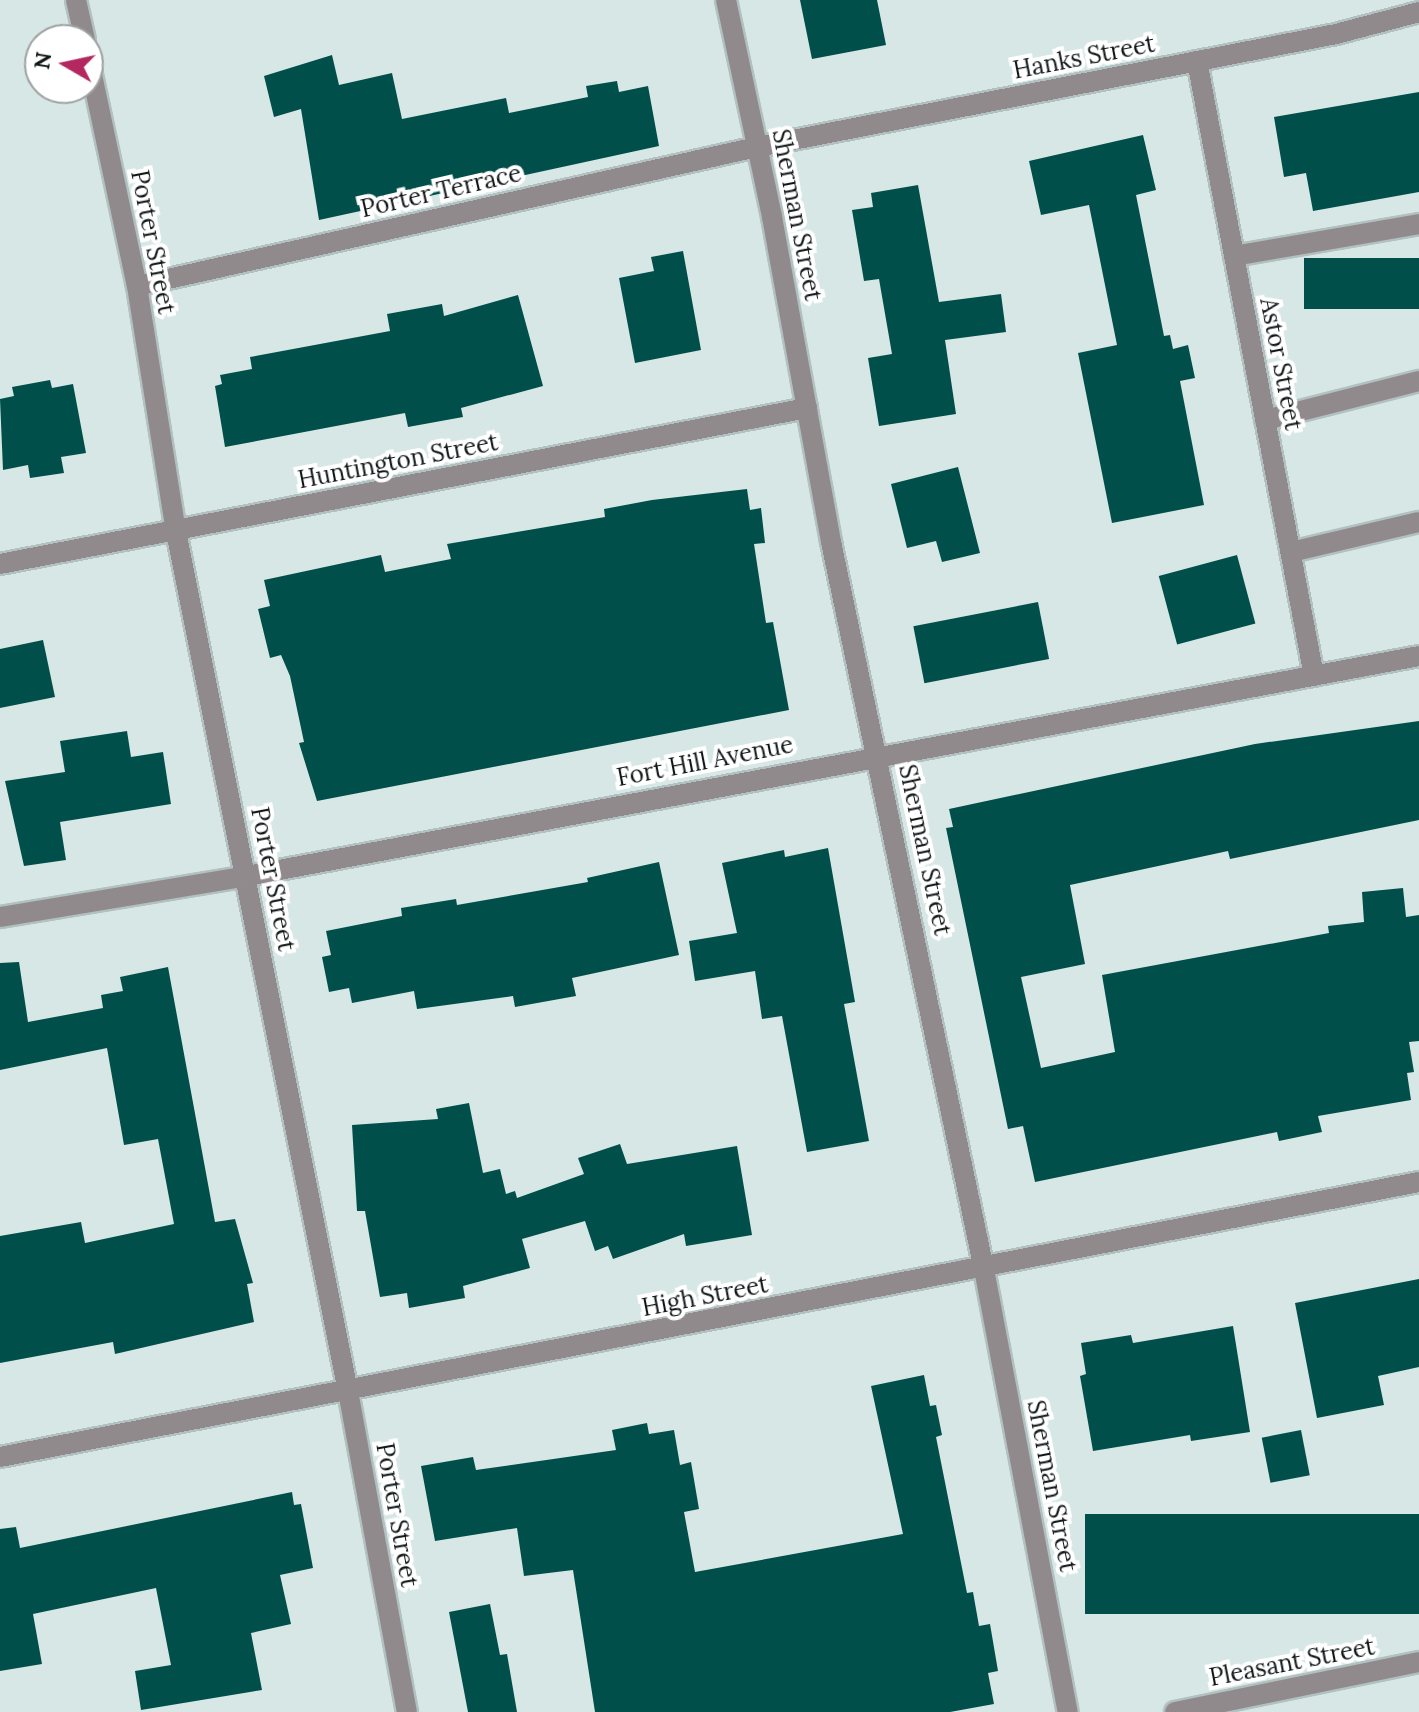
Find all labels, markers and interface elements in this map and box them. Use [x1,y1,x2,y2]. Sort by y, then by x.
north arrow [24,24,104,104]
street label: Hanks Street [1011,29,1157,85]
text: N [27,50,57,71]
street label: Sherman Street [766,127,828,303]
street label: Porter Terrace [358,159,524,223]
street label: Porter Street [125,168,181,316]
street label: Astor Street [1254,295,1308,433]
street label: Huntington Street [296,427,500,495]
street label: Fort Hill Avenue [614,730,796,792]
street label: Sherman Street [893,762,957,938]
street label: Porter Street [245,805,301,953]
street label: High Street [639,1270,771,1322]
street label: Sherman Street [1021,1398,1083,1574]
street label: Porter Street [370,1441,424,1589]
street label: Pleasant Street [1207,1632,1377,1692]

